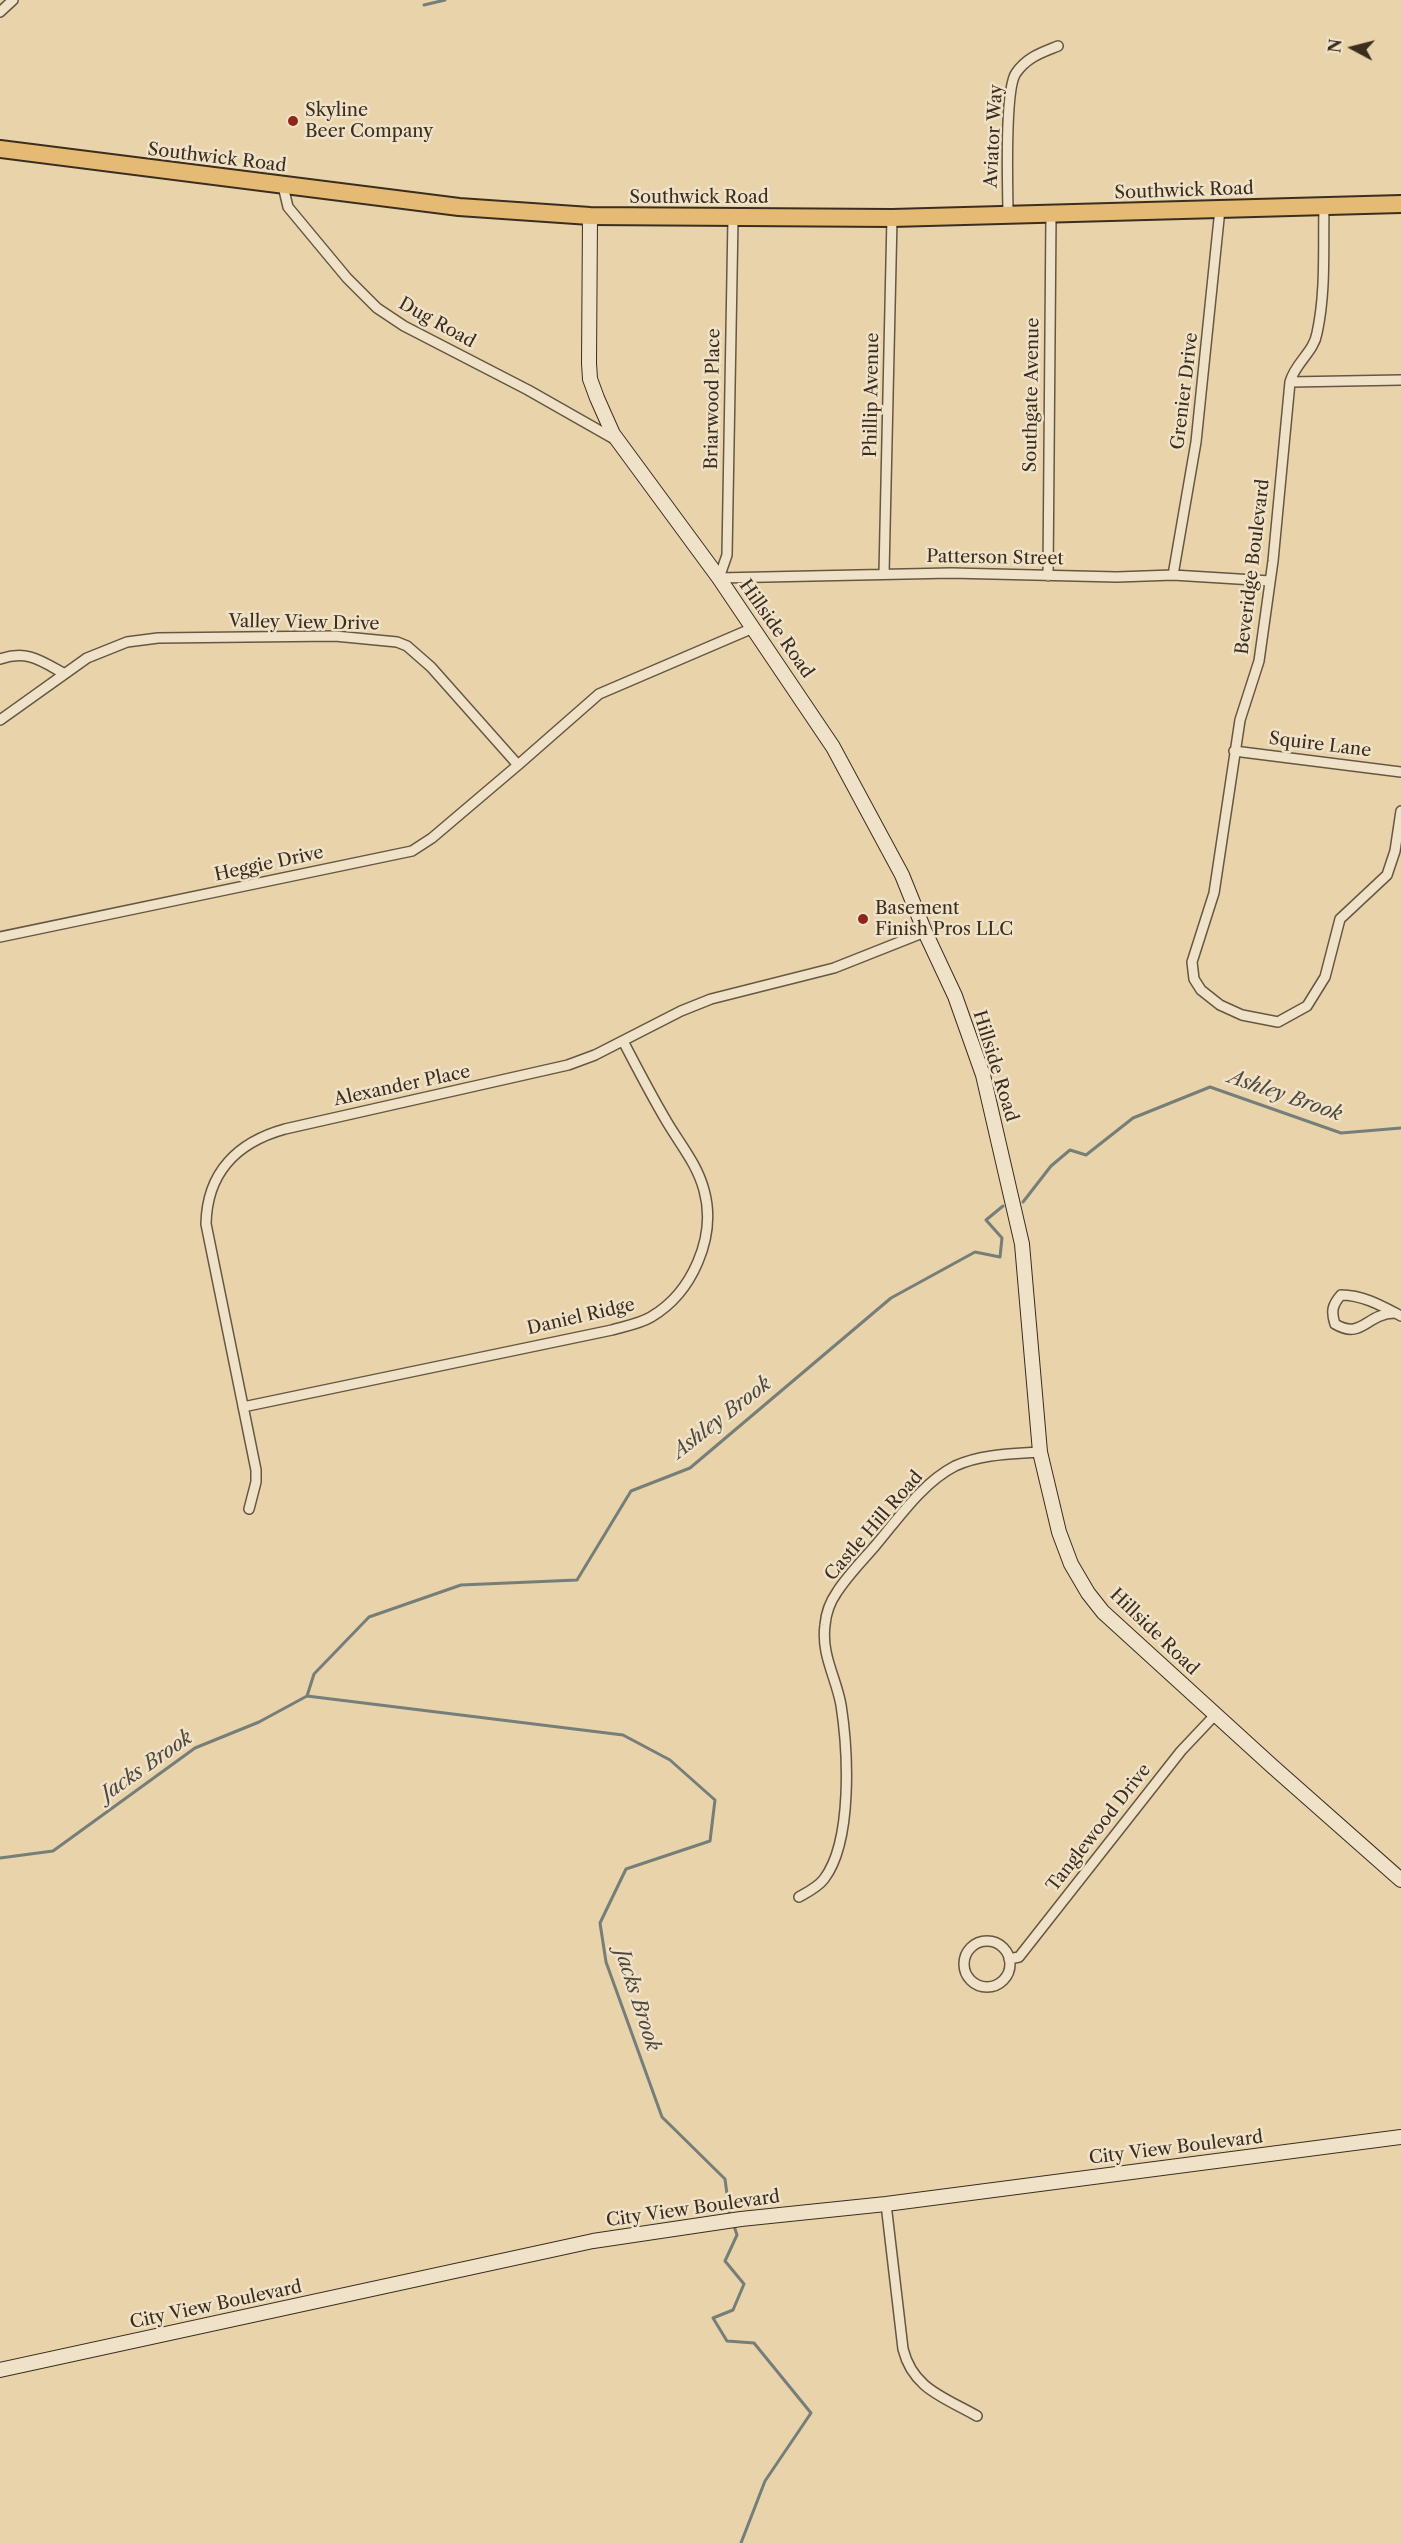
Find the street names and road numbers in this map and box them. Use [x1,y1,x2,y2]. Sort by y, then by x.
street label: Aviator Way [980,84,1008,188]
street label: Southwick Road [146,139,288,177]
street label: Southwick Road [1114,178,1254,204]
street label: Southwick Road [629,187,769,209]
street label: Dug Road [395,293,479,353]
street label: Southgate Avenue [1020,317,1044,473]
street label: Briarwood Place [701,328,725,470]
street label: Grenier Drive [1167,331,1203,451]
street label: Phillip Avenue [860,332,884,458]
street label: Beveridge Boulevard [1232,478,1274,656]
street label: Patterson Street [926,546,1064,570]
street label: Hillside Road [734,576,818,682]
street label: Valley View Drive [228,611,380,635]
street label: Squire Lane [1268,728,1372,762]
street label: Heggie Drive [212,842,326,886]
street label: Hillside Road [968,1008,1022,1124]
street label: Alexander Place [332,1061,472,1111]
street label: Daniel Ridge [525,1294,637,1340]
street label: Castle Hill Road [820,1467,928,1585]
street label: Hillside Road [1105,1584,1203,1680]
street label: Tanglewood Drive [1042,1760,1156,1896]
street label: City View Boulevard [1088,2127,1264,2169]
street label: City View Boulevard [605,2186,781,2232]
street label: City View Boulevard [128,2276,304,2334]

